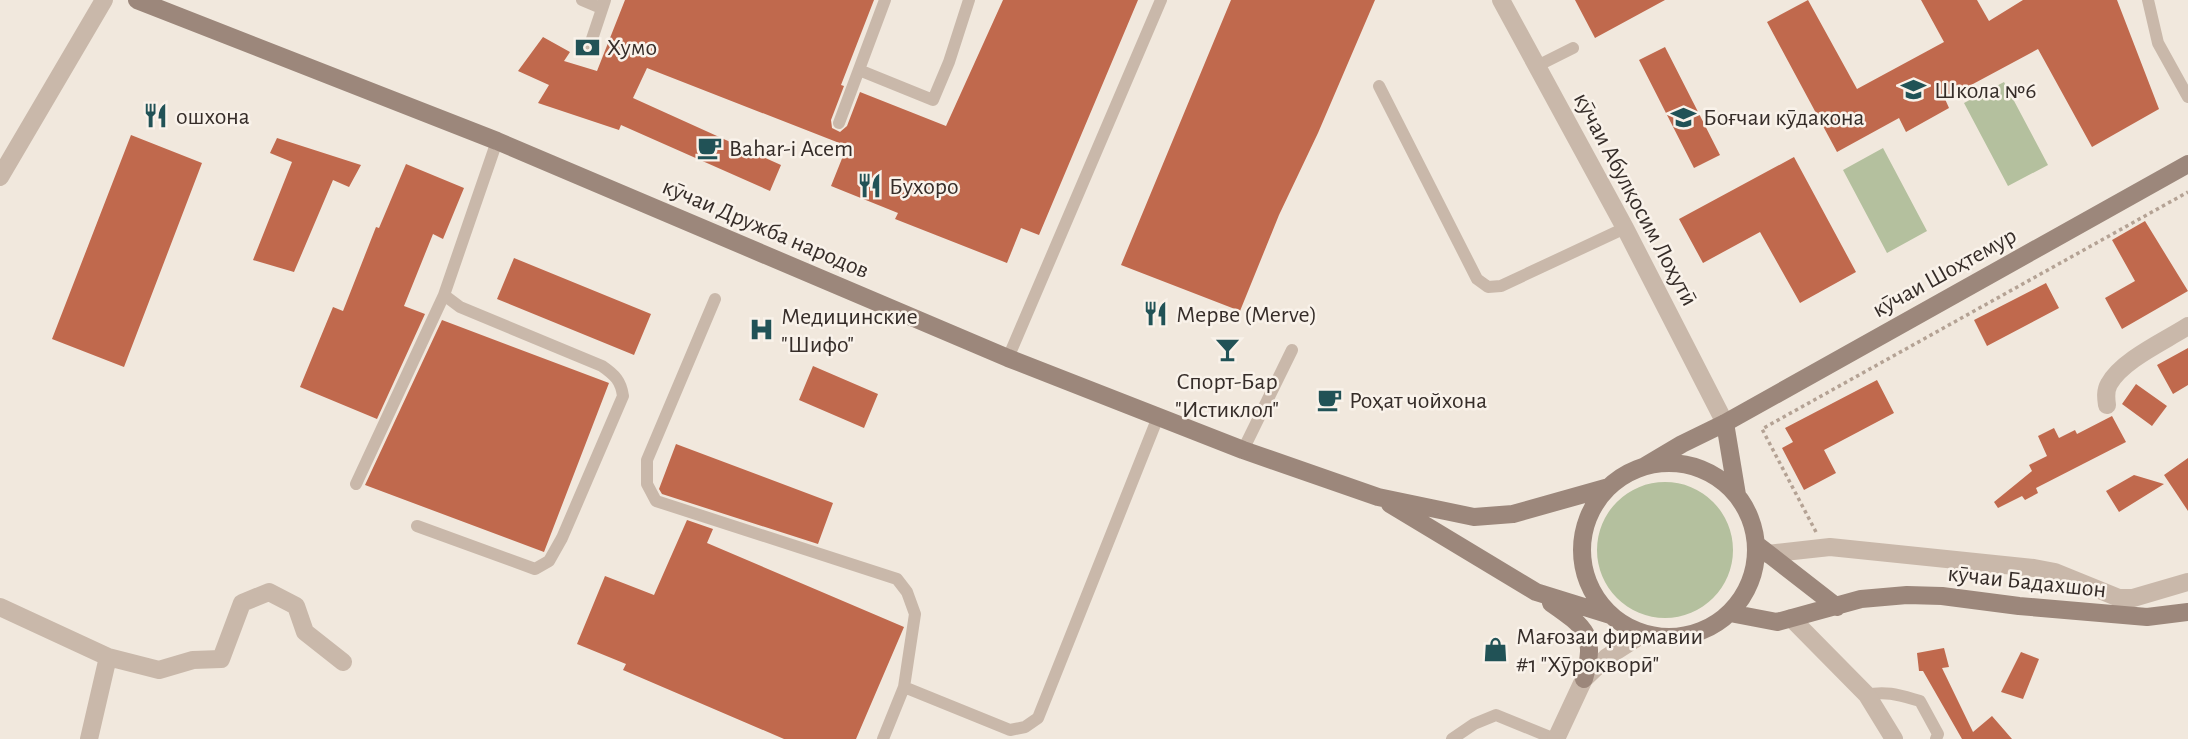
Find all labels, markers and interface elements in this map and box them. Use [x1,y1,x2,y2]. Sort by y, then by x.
bank icon: Хумо [573,33,601,61]
place label: Хумо [607,36,657,60]
school or university icon: Школа №6 [1900,76,1928,104]
place label: Школа №6 [1934,79,2037,103]
street label: кӯчаи Абулқосим Лоҳутӣ [1569,89,1702,310]
restaurant icon: ошхона [142,102,170,130]
school or university icon: Боғчаи кӯдакона [1669,103,1697,131]
place label: ошхона [176,105,250,129]
place label: Боғчаи кӯдакона [1703,106,1865,130]
cafe icon: Bahar-i Acem [695,134,723,162]
place label: Bahar-i Acem [729,137,853,161]
restaurant icon: Бухоро [855,172,883,200]
street label: кӯчаи Дружба народов [659,175,872,283]
place label: Бухоро [889,175,959,199]
street label: кӯчаи Шоҳтемур [1868,223,2021,322]
restaurant icon: Мерве (Merve) [1142,300,1170,328]
place label: Мерве (Merve) [1176,303,1317,327]
place label: Медицинские "Шифо" [781,305,918,357]
hospital icon: Медицинские "Шифо" [747,316,775,344]
bar icon: Спорт-Бар "Истиклол" [1213,336,1241,364]
place label: Спорт-Бар "Истиклол" [1175,370,1279,422]
cafe icon: Роҳат чойхона [1315,386,1343,414]
place label: Роҳат чойхона [1349,389,1487,413]
street label: кӯчаи Бадахшон [1946,562,2107,602]
place label: Мағозаи фирмавии #1 "Хӯрокворӣ" [1516,625,1703,677]
shop icon: Мағозаи фирмавии #1 "Хӯрокворӣ" [1482,636,1510,664]

